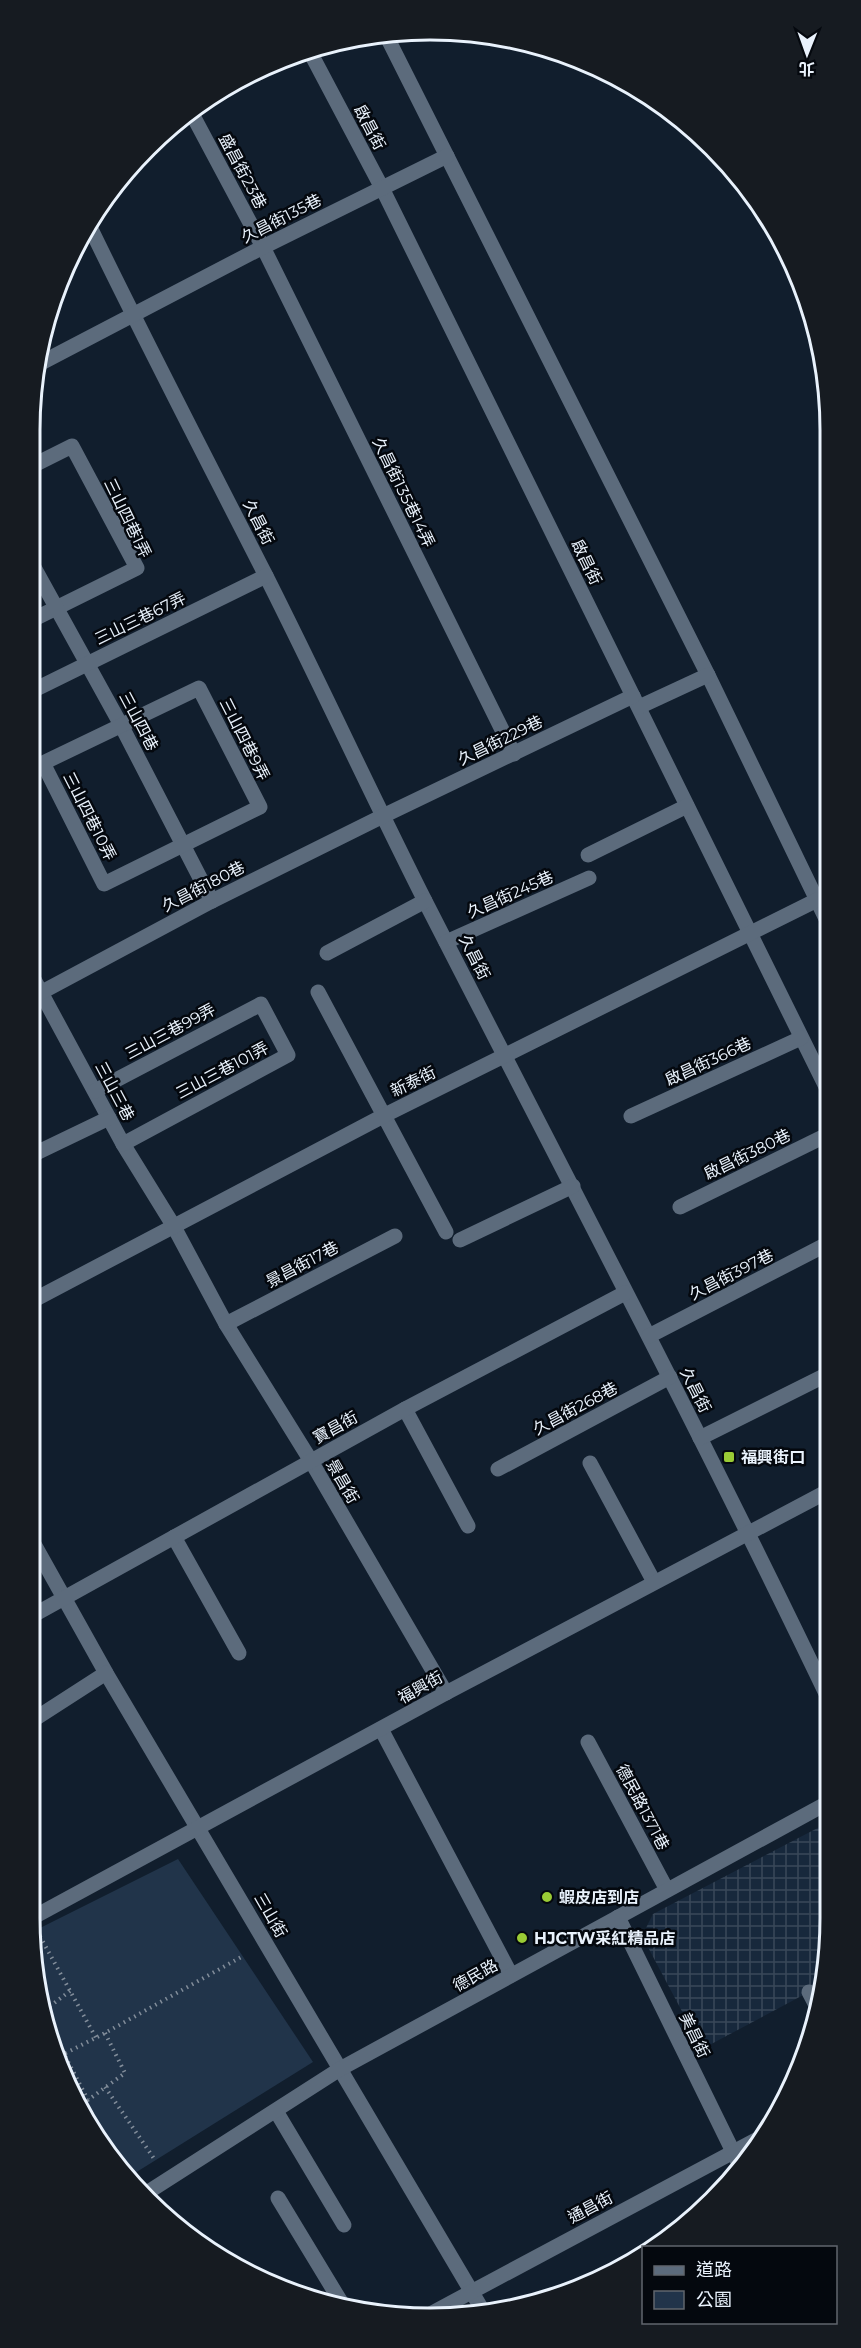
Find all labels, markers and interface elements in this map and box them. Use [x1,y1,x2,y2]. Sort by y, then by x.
north arrow [777,24,837,84]
text: 北 [799,59,815,78]
street label: 啟昌街 [350,102,389,153]
street label: 盛昌街23巷 [215,131,270,212]
street label: 久昌街135巷 [238,190,325,247]
street label: 久昌街135巷14弄 [369,434,438,550]
street label: 三山四巷1弄 [100,476,155,561]
street label: 久昌街 [239,497,278,548]
street label: 啟昌街 [567,536,606,588]
street label: 三山三巷67弄 [92,588,189,649]
street label: 三山四巷 [115,689,162,754]
street label: 三山四巷9弄 [216,695,273,784]
street label: 久昌街229巷 [455,712,546,769]
street label: 三山四巷10弄 [59,769,120,863]
street label: 久昌街180巷 [159,857,248,915]
street label: 久昌街245巷 [464,867,556,922]
street label: 久昌街 [455,932,494,983]
street label: 三山三巷99弄 [122,1000,219,1063]
street label: 啟昌街366巷 [662,1033,754,1090]
street label: 三山三巷101弄 [173,1038,272,1103]
street label: 三山三巷 [91,1059,138,1124]
street label: 新泰街 [387,1062,439,1101]
street label: 啟昌街380巷 [701,1125,794,1184]
street label: 景昌街17巷 [263,1237,342,1291]
street label: 久昌街397巷 [686,1245,777,1304]
street label: 久昌街 [676,1365,715,1416]
street label: 久昌街268巷 [530,1378,621,1439]
street label: 寶昌街 [310,1407,361,1447]
place label: 福興街口 [741,1448,805,1467]
marker: 福興街口 [722,1450,736,1464]
street label: 景昌街 [322,1456,363,1507]
street label: 福興街 [395,1667,446,1707]
street label: 德民路1371巷 [612,1761,673,1853]
place label: 蝦皮店到店 [559,1888,639,1907]
street label: 三山街 [250,1890,291,1941]
marker: 蝦皮店到店 [540,1890,554,1904]
place label: HJCTW采紅精品店 [534,1929,675,1948]
marker: HJCTW采紅精品店 [515,1931,529,1945]
street label: 德民路 [450,1955,501,1995]
street label: 美昌街 [675,2009,714,2061]
street label: 通昌街 [565,2188,616,2227]
legend [642,2246,837,2324]
text: 道路 [696,2259,732,2281]
text: 公園 [696,2289,732,2311]

